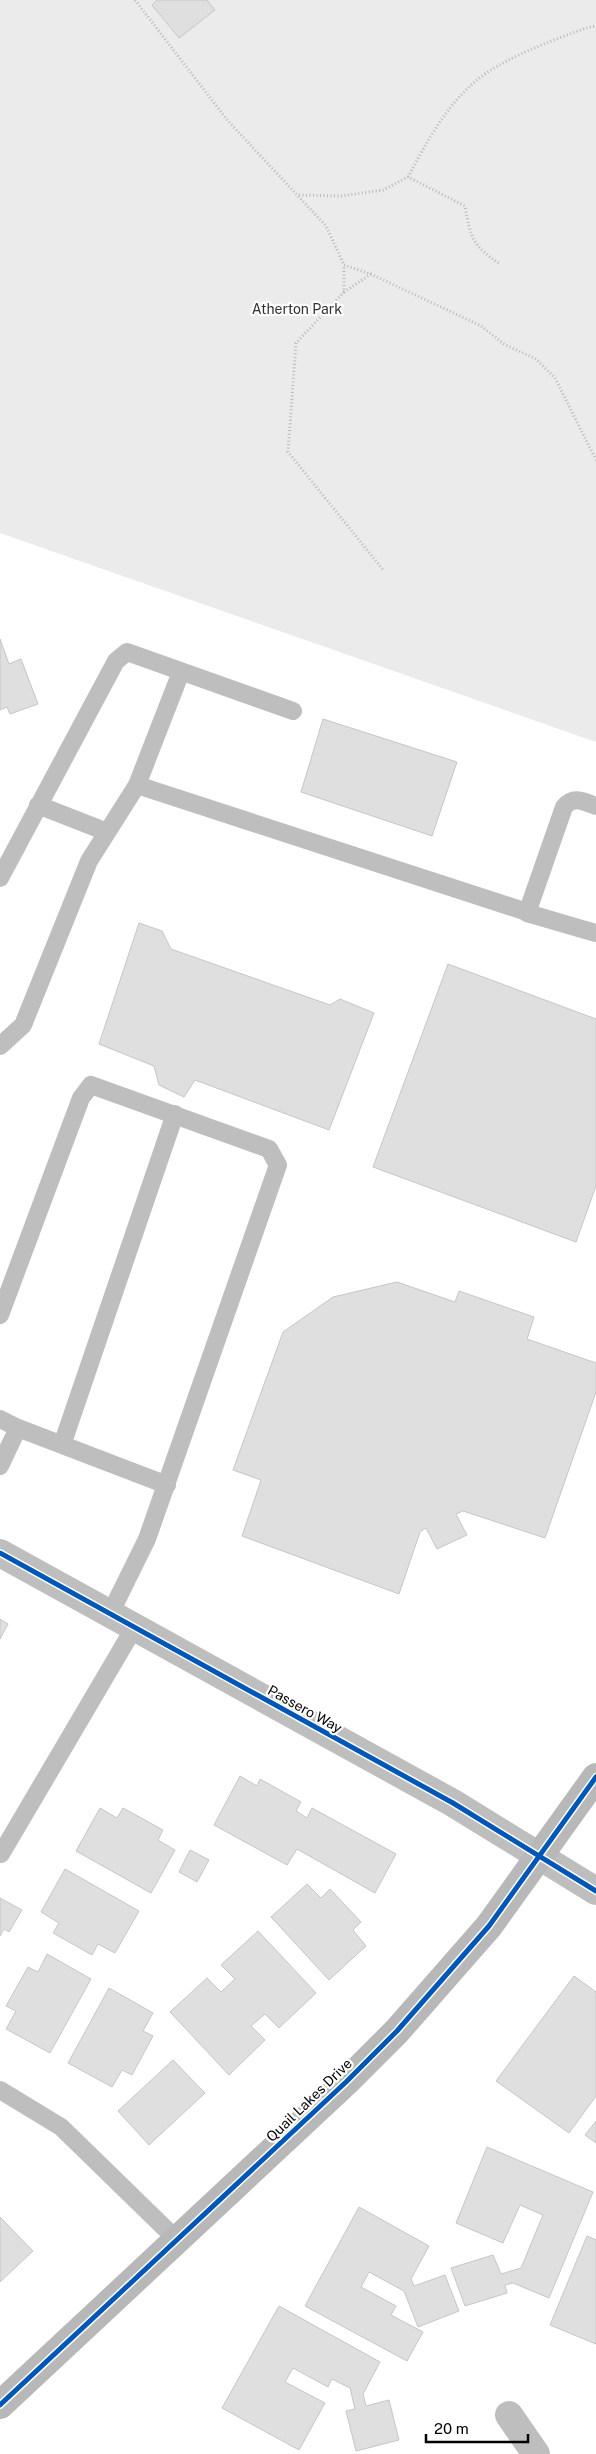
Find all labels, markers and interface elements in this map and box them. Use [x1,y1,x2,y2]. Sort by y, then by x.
park label: Atherton Park [252,301,342,317]
street label: Passero Way [265,1682,345,1736]
street label: Quail Lakes Drive [263,2055,355,2145]
scale bar [426,2412,528,2444]
text: 20 m [434,2420,469,2437]

